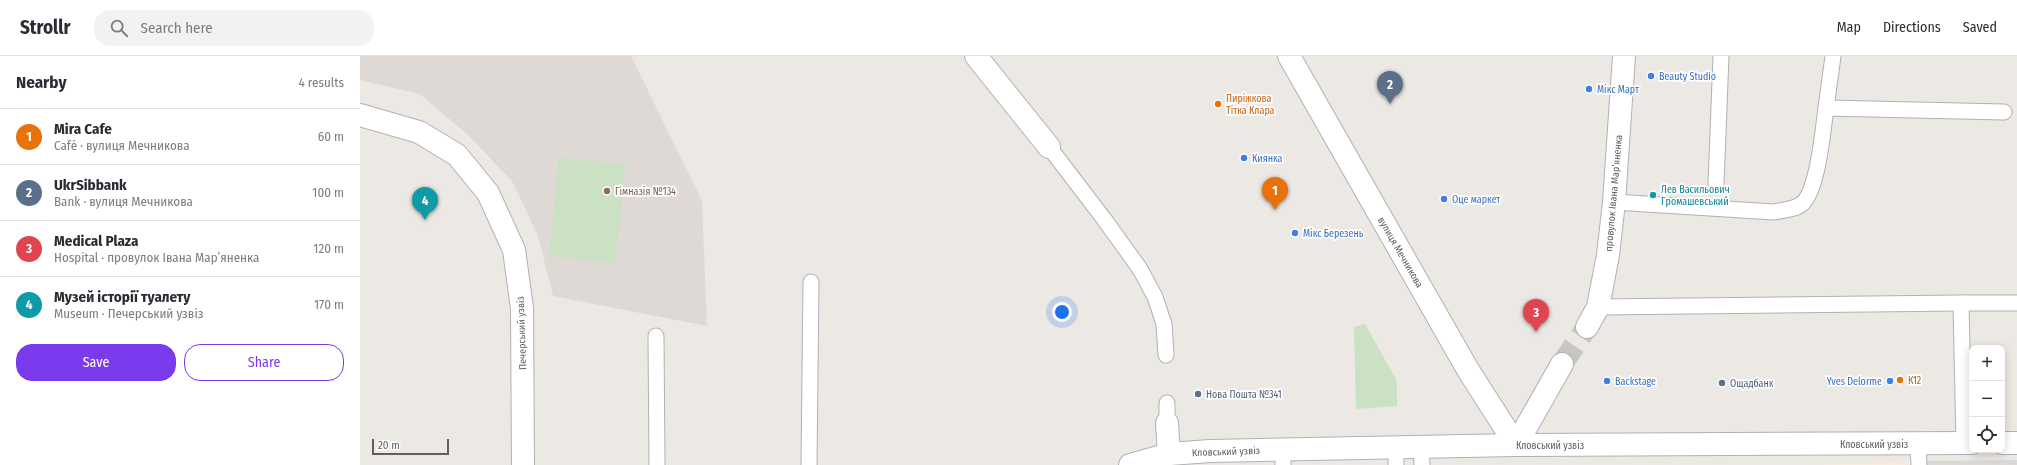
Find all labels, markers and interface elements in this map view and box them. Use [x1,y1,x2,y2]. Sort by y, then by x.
search box [94,10,374,46]
text: Strollr [20,16,70,39]
icon: search [108,17,130,39]
text: Search here [140,19,213,37]
text: Map [1837,19,1861,36]
text: Directions [1883,19,1941,36]
text: Saved [1963,19,1997,36]
pin: 2 [1377,71,1403,104]
marker: Beauty Studio [1646,71,1656,81]
place label: Beauty Studio [1659,71,1716,83]
text: Nearby [16,72,67,93]
text: 4 results [298,75,344,90]
place label: Мікс Март [1597,83,1640,96]
marker: Мікс Март [1584,84,1594,94]
place label: Пиріжкова Тітка Клара [1226,92,1275,117]
marker: Пиріжкова Тітка Клара [1213,99,1223,109]
text: Mira Cafe [54,120,112,138]
text: 1 [26,129,32,144]
text: 60 m [318,129,344,144]
street label: провулок Івана Марʼяненка [1603,134,1625,252]
text: Café · вулиця Мечникова [54,138,190,153]
marker: Киянка [1239,153,1249,163]
place label: Киянка [1252,153,1283,165]
text: UkrSibbank [54,176,127,194]
pin: 1 [1262,177,1288,210]
place label: Лев Васильович Громашевський [1661,184,1730,208]
text: 2 [26,185,32,200]
text: 100 m [312,185,344,200]
place label: Гімназія №134 [615,185,676,198]
marker: Гімназія №134 [602,186,612,196]
pin: 4 [412,187,438,220]
marker: Лев Васильович Громашевський [1648,190,1658,200]
text: Bank · вулиця Мечникова [54,194,193,209]
marker: Оце маркет [1439,194,1449,204]
place label: Оце маркет [1452,194,1501,206]
street label: вулиця Мечникова [1375,215,1425,290]
place label: Мікс Березень [1303,227,1364,240]
marker: Мікс Березень [1290,228,1300,238]
text: Medical Plaza [54,232,138,250]
text: 3 [26,241,32,256]
text: 120 m [313,241,344,256]
text: Hospital · провулок Івана Марʼяненка [54,250,259,265]
text: Музей історії туалету [54,288,190,306]
street label: Печерський узвіз [514,296,529,370]
text: 4 [26,297,32,312]
text: 170 m [314,297,344,312]
pin: 3 [1523,299,1549,332]
your location [1052,302,1072,322]
text: Museum · Печерський узвіз [54,306,203,321]
button: Save [16,344,176,381]
button: Share [184,344,344,381]
map controls [1969,345,2005,453]
button: + [1969,345,2005,381]
marker: К12 [1895,375,1905,385]
place label: К12 [1908,375,1922,387]
marker: Backstage [1602,376,1612,386]
place label: Backstage [1615,376,1656,388]
place label: Yves Delorme [1827,376,1882,388]
marker: Yves Delorme [1885,376,1895,386]
marker: Ощадбанк [1717,378,1727,388]
place label: Ощадбанк [1730,378,1774,390]
button: − [1969,381,2005,417]
marker: Нова Пошта №341 [1193,389,1203,399]
place label: Нова Пошта №341 [1206,389,1282,401]
button: locate [1969,417,2005,453]
scale bar [372,437,449,456]
street label: Кловський узвіз [1840,438,1908,451]
text: 20 m [378,439,400,452]
street label: Кловський узвіз [1516,439,1584,452]
street label: Кловський узвіз [1192,444,1260,459]

